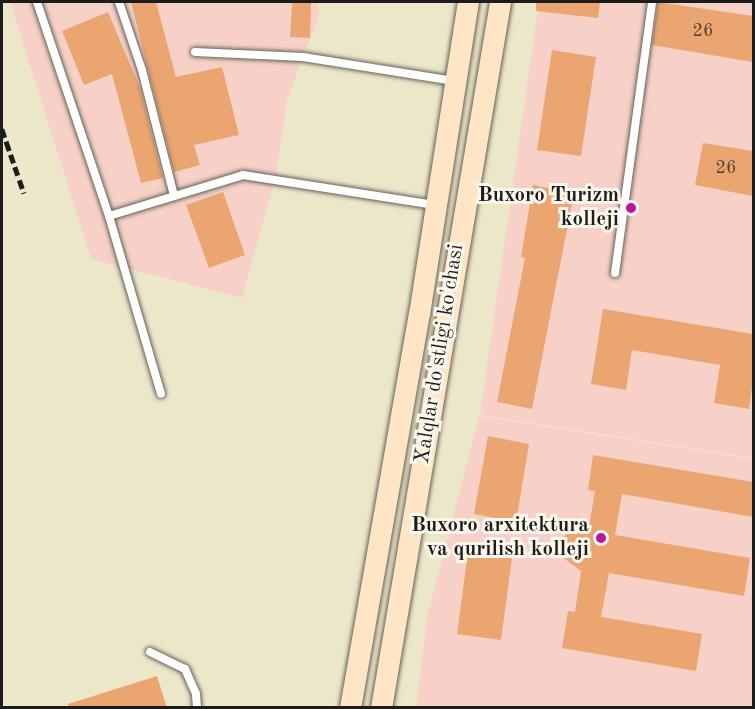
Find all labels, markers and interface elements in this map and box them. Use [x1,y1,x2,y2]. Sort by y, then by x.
house number: 26 [693,20,713,42]
house number: 26 [716,157,736,179]
place label: Buxoro Turizm kolleji [478,183,619,233]
marker: Buxoro Turizm kolleji [624,201,638,215]
street label: Xalqlar do'stligi ko'chasi [410,242,470,466]
place label: Buxoro arxitektura va qurilish kolleji [411,513,589,563]
marker: Buxoro arxitektura va qurilish kolleji [594,531,608,545]

